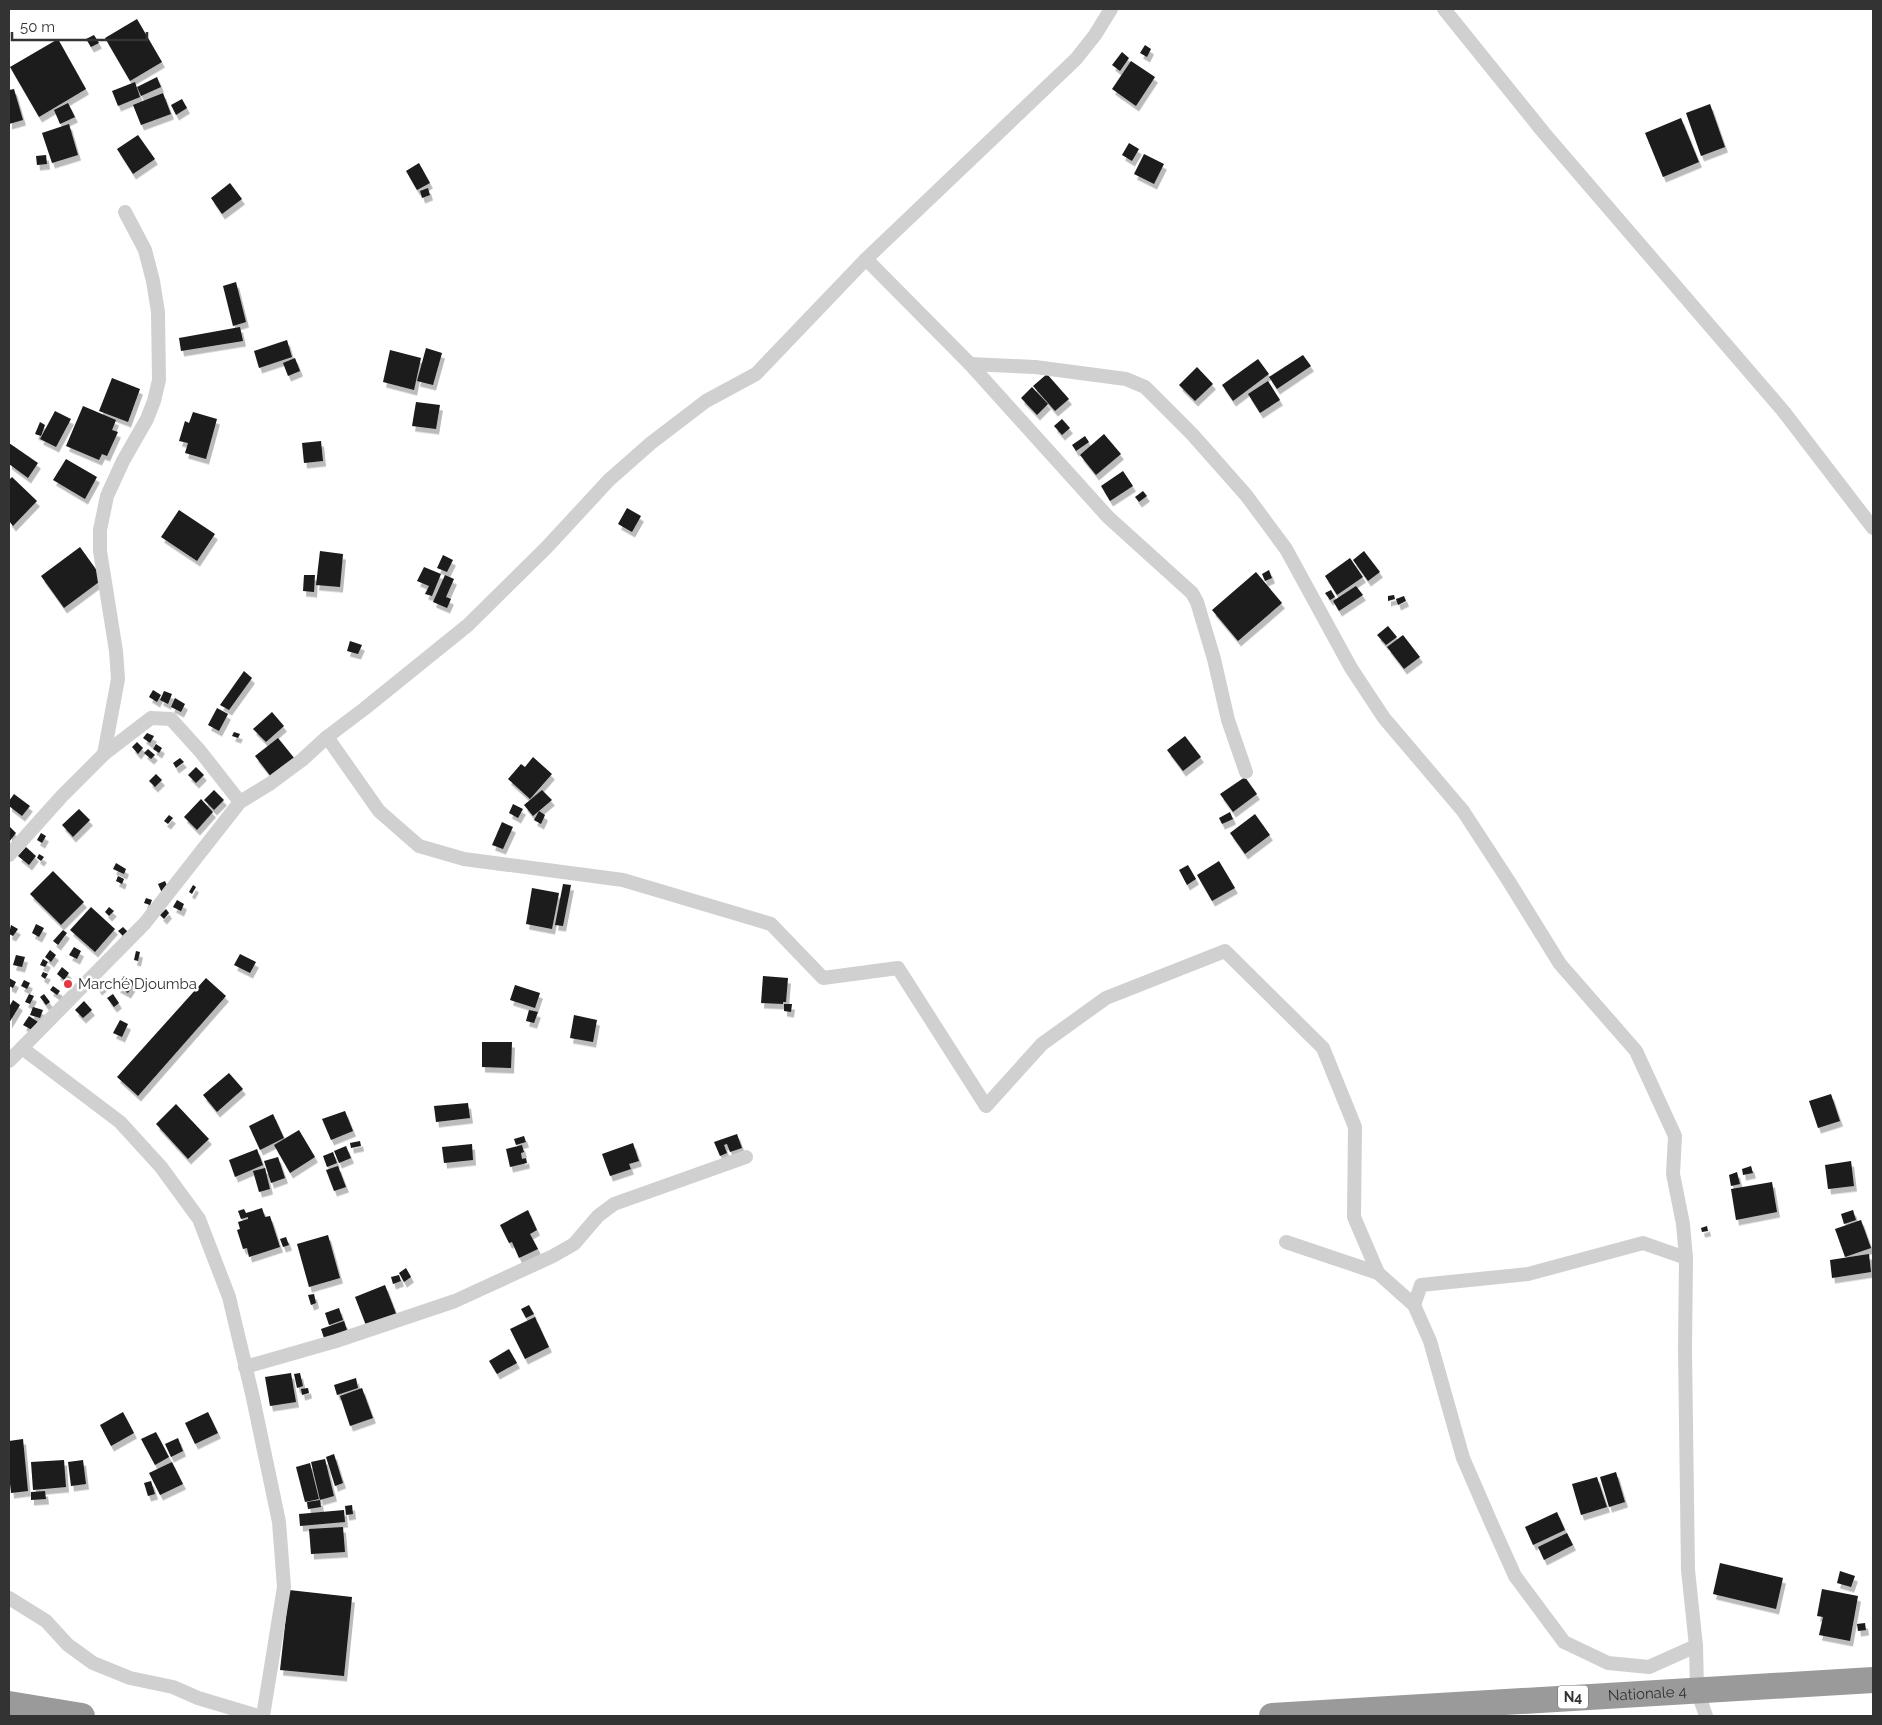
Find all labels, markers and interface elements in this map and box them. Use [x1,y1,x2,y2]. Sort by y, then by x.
scale bar [12,10,148,42]
text: 50 m [20,18,55,36]
place label: Marché Djoumba [78,975,197,993]
marker: Marché Djoumba [62,978,74,990]
street label: Nationale 4 [1607,1682,1687,1705]
road number: N4 [1558,1685,1588,1708]

